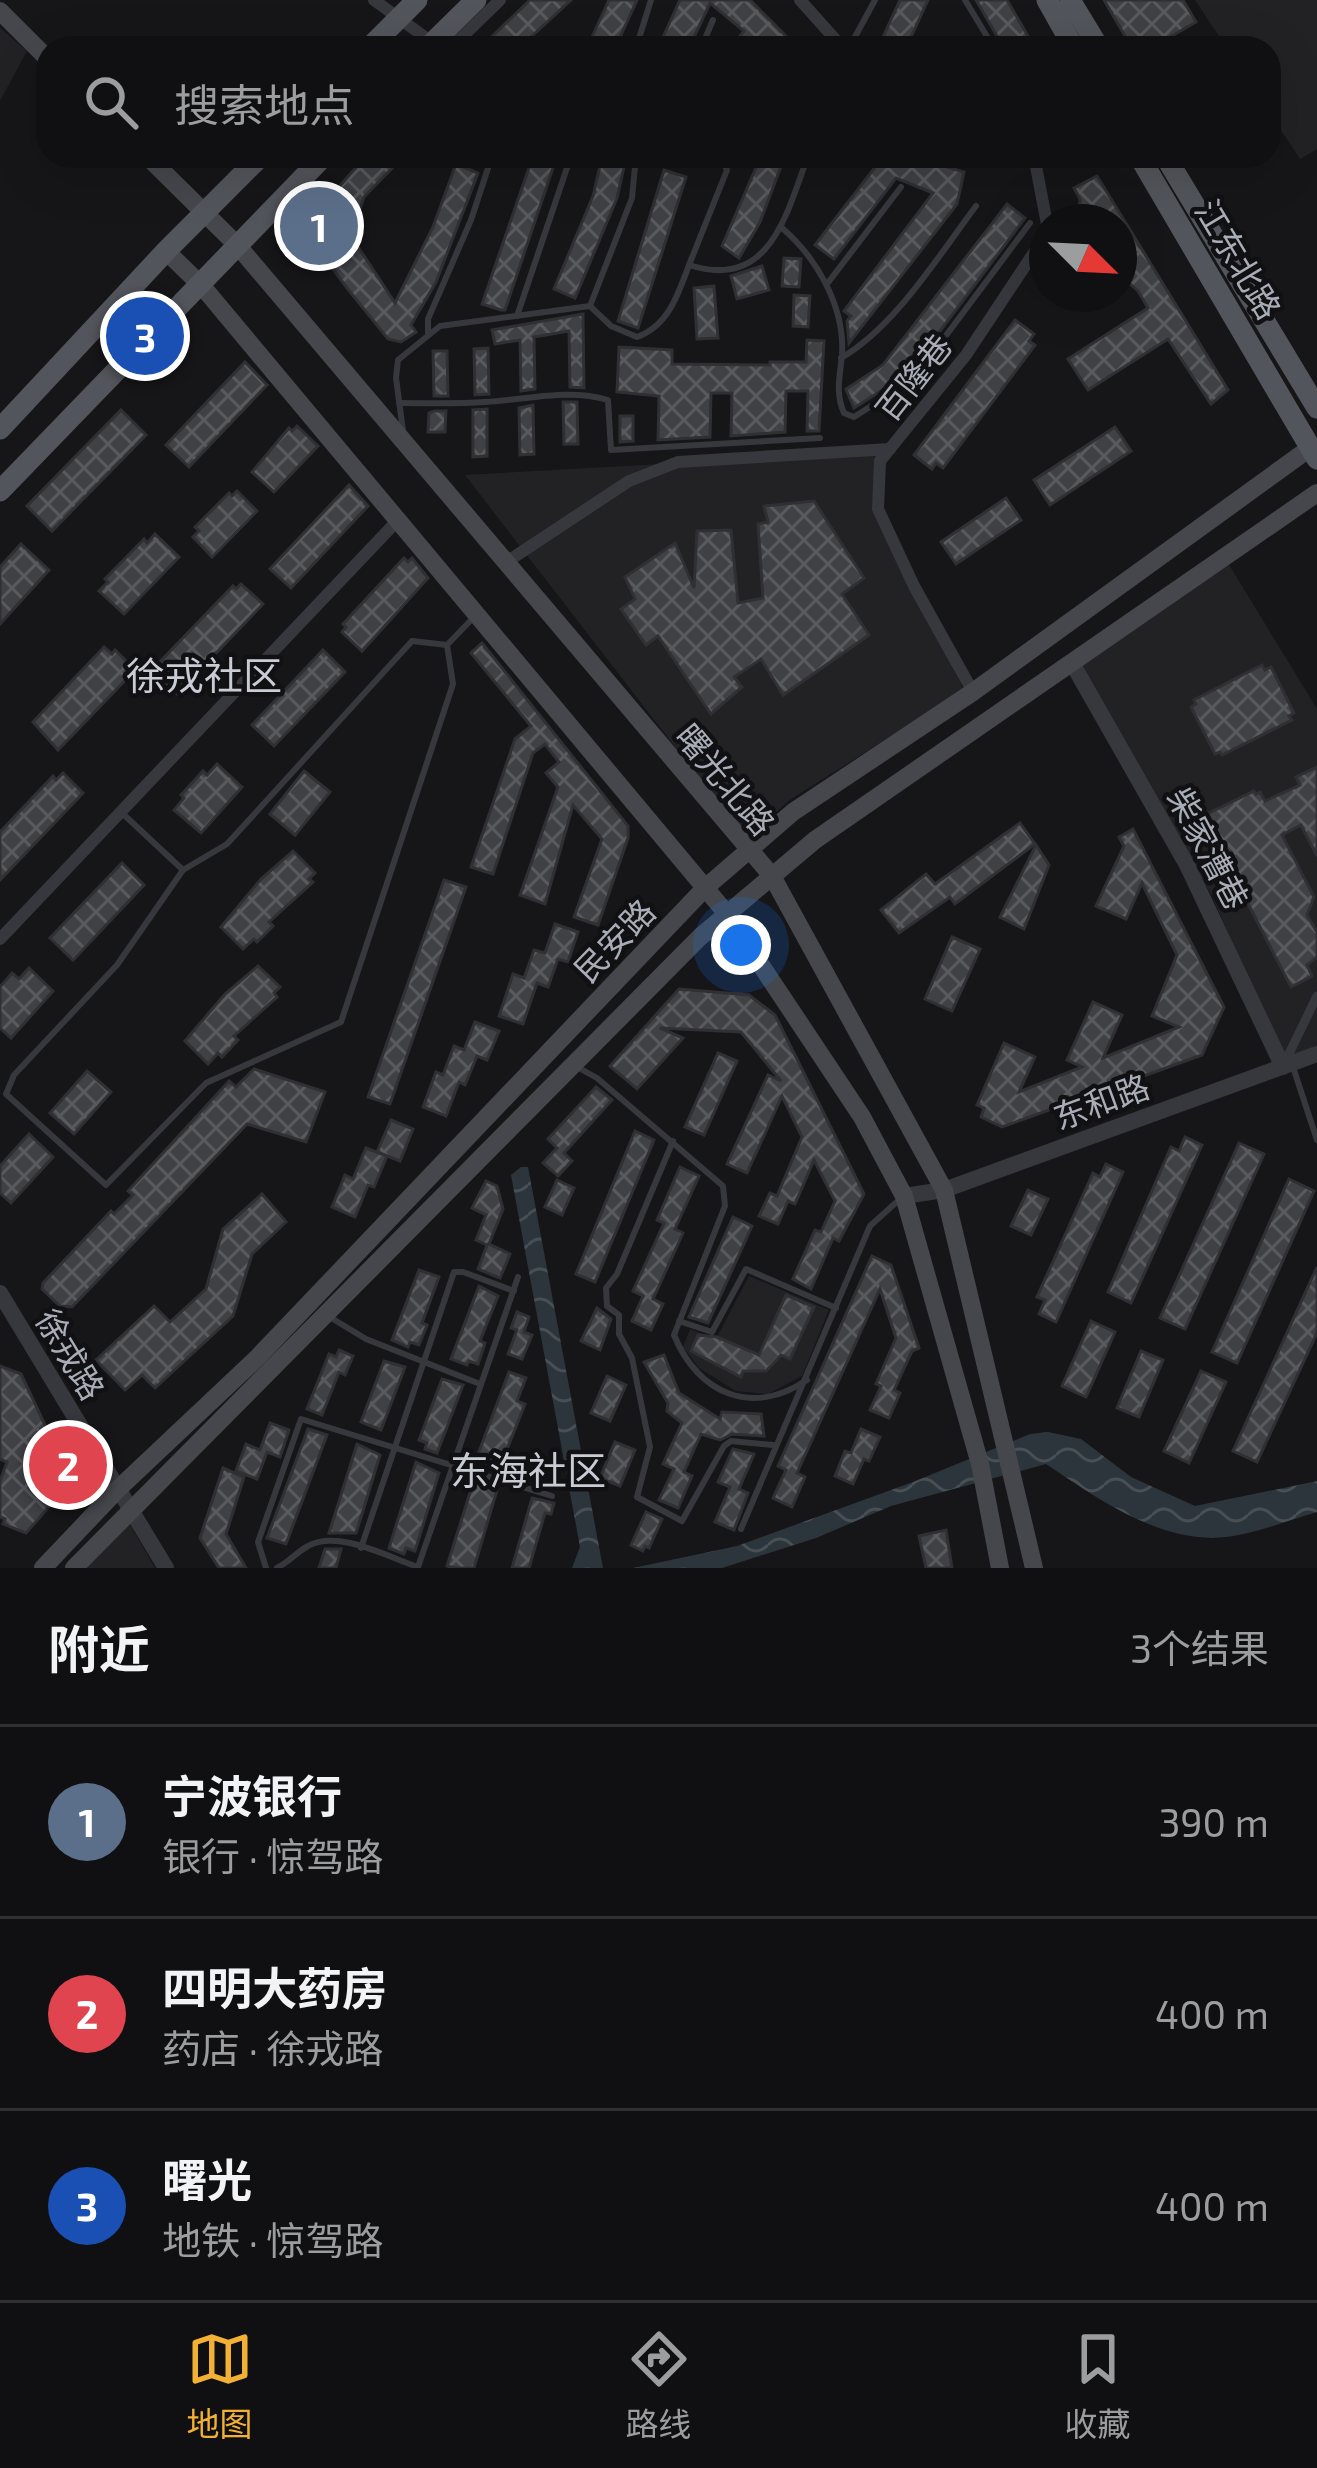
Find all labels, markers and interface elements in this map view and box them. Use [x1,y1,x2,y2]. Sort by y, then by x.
search box [36,36,1281,168]
icon: search [78,69,144,135]
text: 搜索地点 [174,77,354,131]
pin: 1 [280,181,358,271]
street label: 江东北路 [1188,192,1290,326]
north arrow [1029,204,1137,312]
pin: 3 [106,291,184,381]
street label: 百隆巷 [867,326,959,428]
district label: 徐戎社区 [126,651,282,698]
street label: 曙光北路 [668,716,784,842]
street label: 柴家漕巷 [1160,780,1258,916]
street label: 民安路 [565,890,663,990]
your location [711,915,771,975]
street label: 东和路 [1048,1065,1154,1137]
street label: 徐戎路 [28,1301,114,1407]
pin: 2 [29,1420,107,1510]
district label: 东海社区 [450,1446,606,1493]
text: 附近 [48,1617,150,1678]
text: 3个结果 [1130,1624,1269,1671]
text: 宁波银行 [162,1768,342,1822]
text: 1 [79,1798,95,1845]
text: 390 m [1159,1798,1269,1845]
text: 银行 · 惊驾路 [162,1832,384,1879]
text: 四明大药房 [162,1960,387,2014]
text: 2 [76,1990,98,2037]
text: 400 m [1155,1990,1269,2037]
text: 药店 · 徐戎路 [162,2024,384,2071]
text: 曙光 [162,2152,252,2206]
text: 3 [76,2182,98,2229]
text: 400 m [1155,2182,1269,2229]
text: 地铁 · 惊驾路 [162,2216,384,2263]
tab: 地图 [187,2326,253,2446]
tab: 路线 [626,2326,692,2446]
tab: 收藏 [1065,2326,1131,2446]

